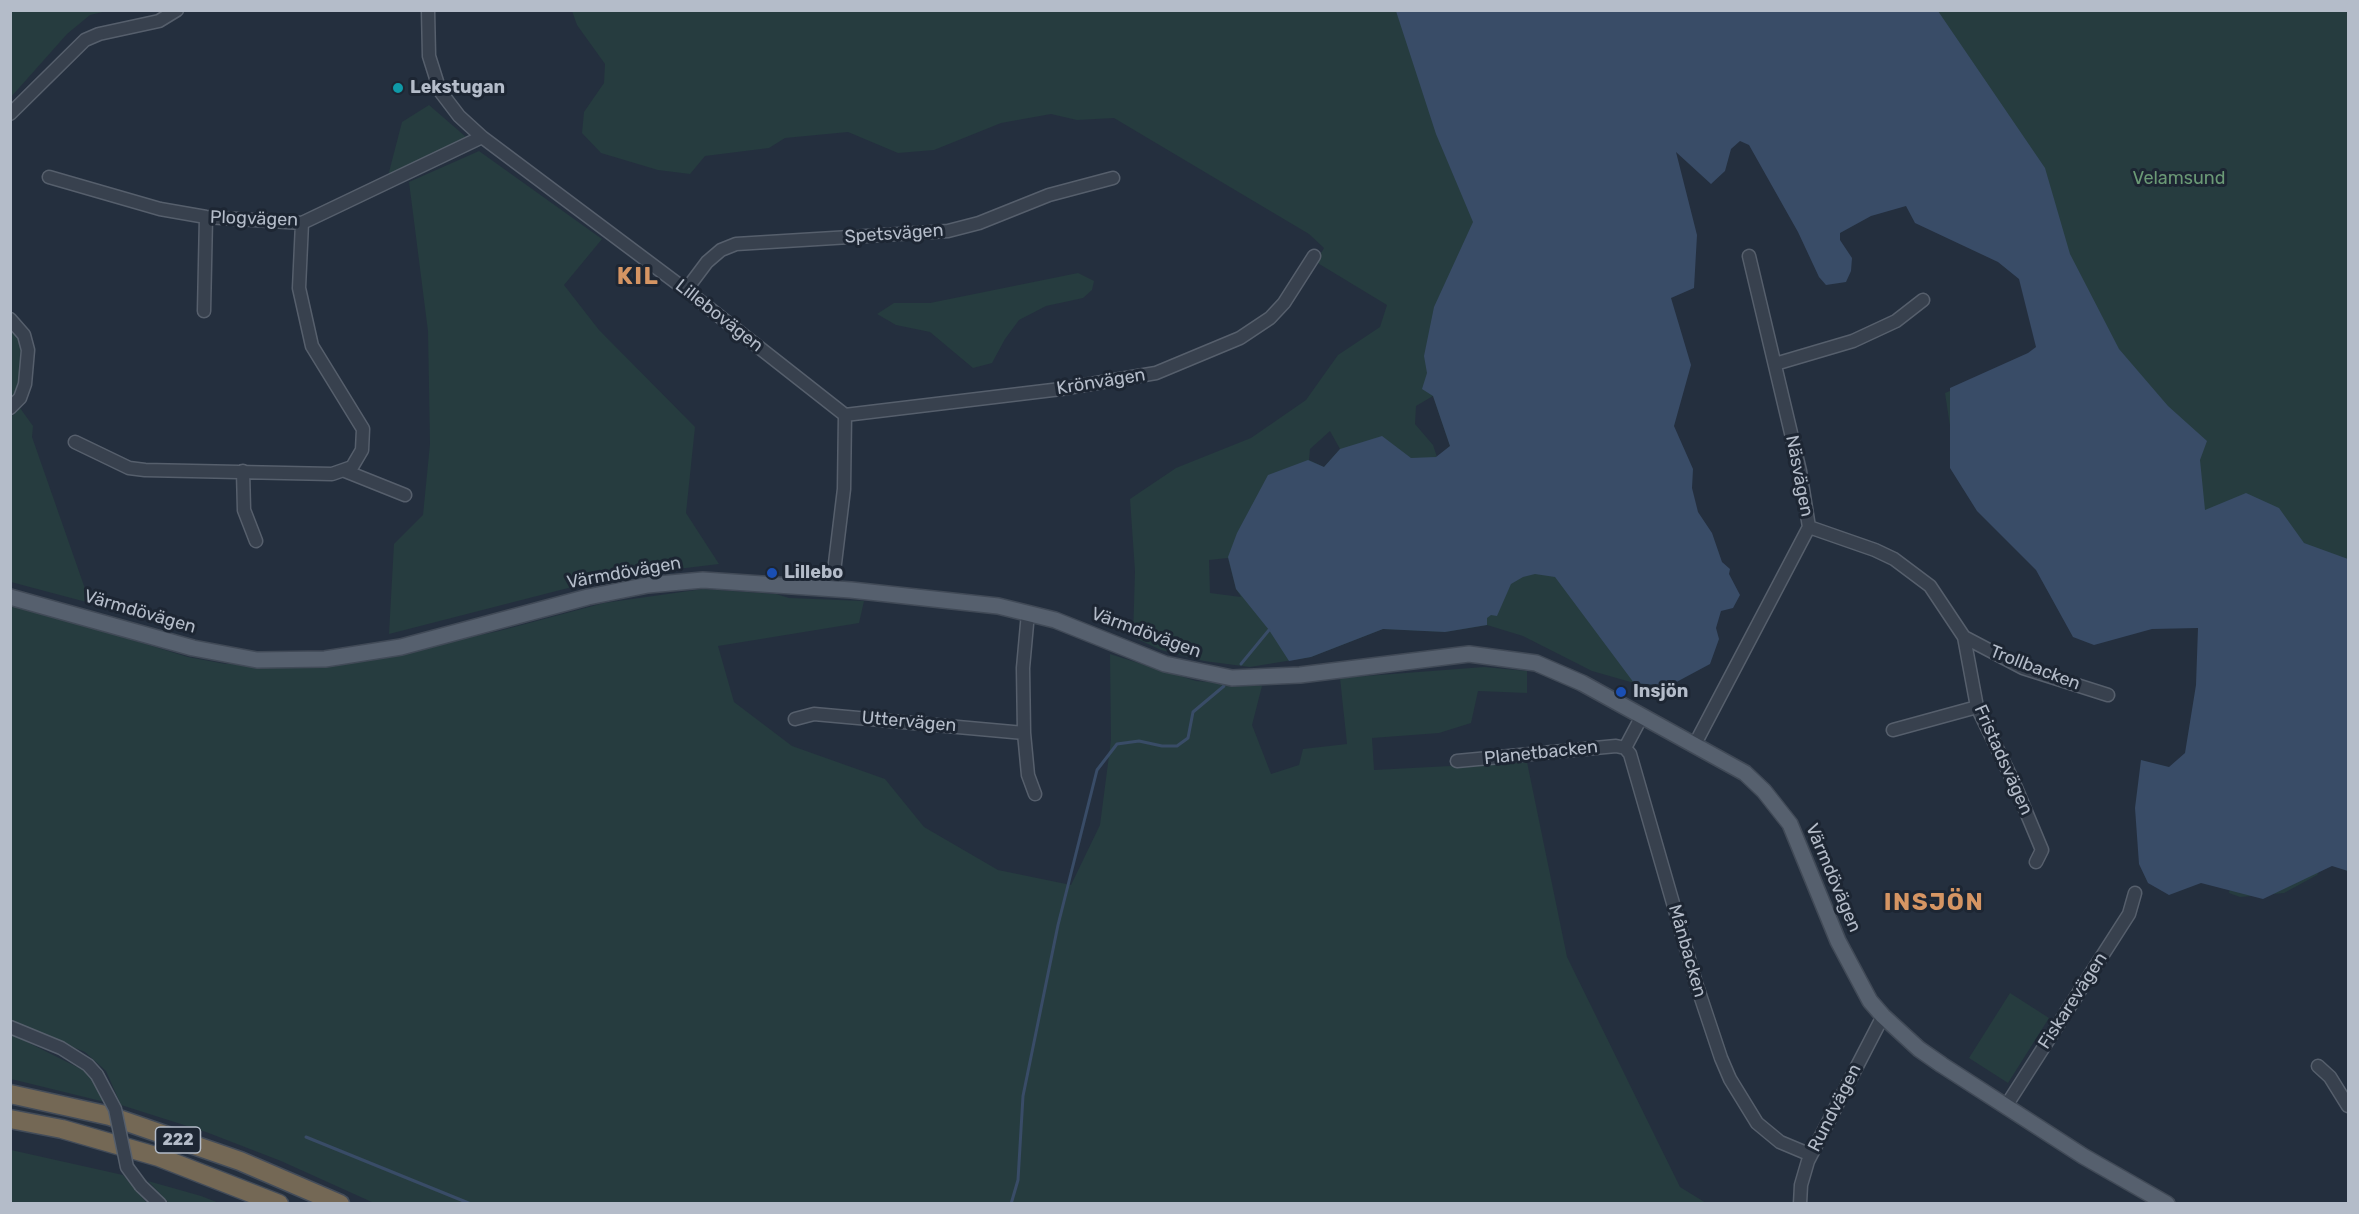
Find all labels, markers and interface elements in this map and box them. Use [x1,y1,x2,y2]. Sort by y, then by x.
place label: Lekstugan [410,77,505,99]
marker: Lekstugan [391,81,405,95]
park label: Velamsund [2133,168,2225,190]
street label: Plogvägen [210,207,298,231]
street label: Spetsvägen [844,220,944,248]
district label: KIL [617,263,659,291]
street label: Lillebovägen [671,275,767,357]
street label: Krönvägen [1055,364,1147,400]
street label: Näsvägen [1781,433,1817,519]
street label: Värmdövägen [565,552,683,594]
place label: Lillebo [784,562,843,584]
marker: Lillebo [765,566,779,580]
street label: Värmdövägen [81,586,199,638]
street label: Värmdövägen [1088,603,1204,663]
street label: Trollbacken [1987,641,2083,695]
place label: Insjön [1633,681,1688,703]
marker: Insjön [1614,685,1628,699]
street label: Fristadsvägen [1969,702,2037,818]
street label: Uttervägen [861,707,957,737]
street label: Planetbacken [1483,736,1599,770]
street label: Värmdövägen [1800,821,1866,935]
district label: INSJÖN [1884,889,1984,917]
street label: Månbacken [1663,902,1711,1000]
street label: Fiskarevägen [2034,949,2112,1053]
street label: Rundvägen [1804,1061,1866,1155]
road number: 222 [156,1127,201,1153]

